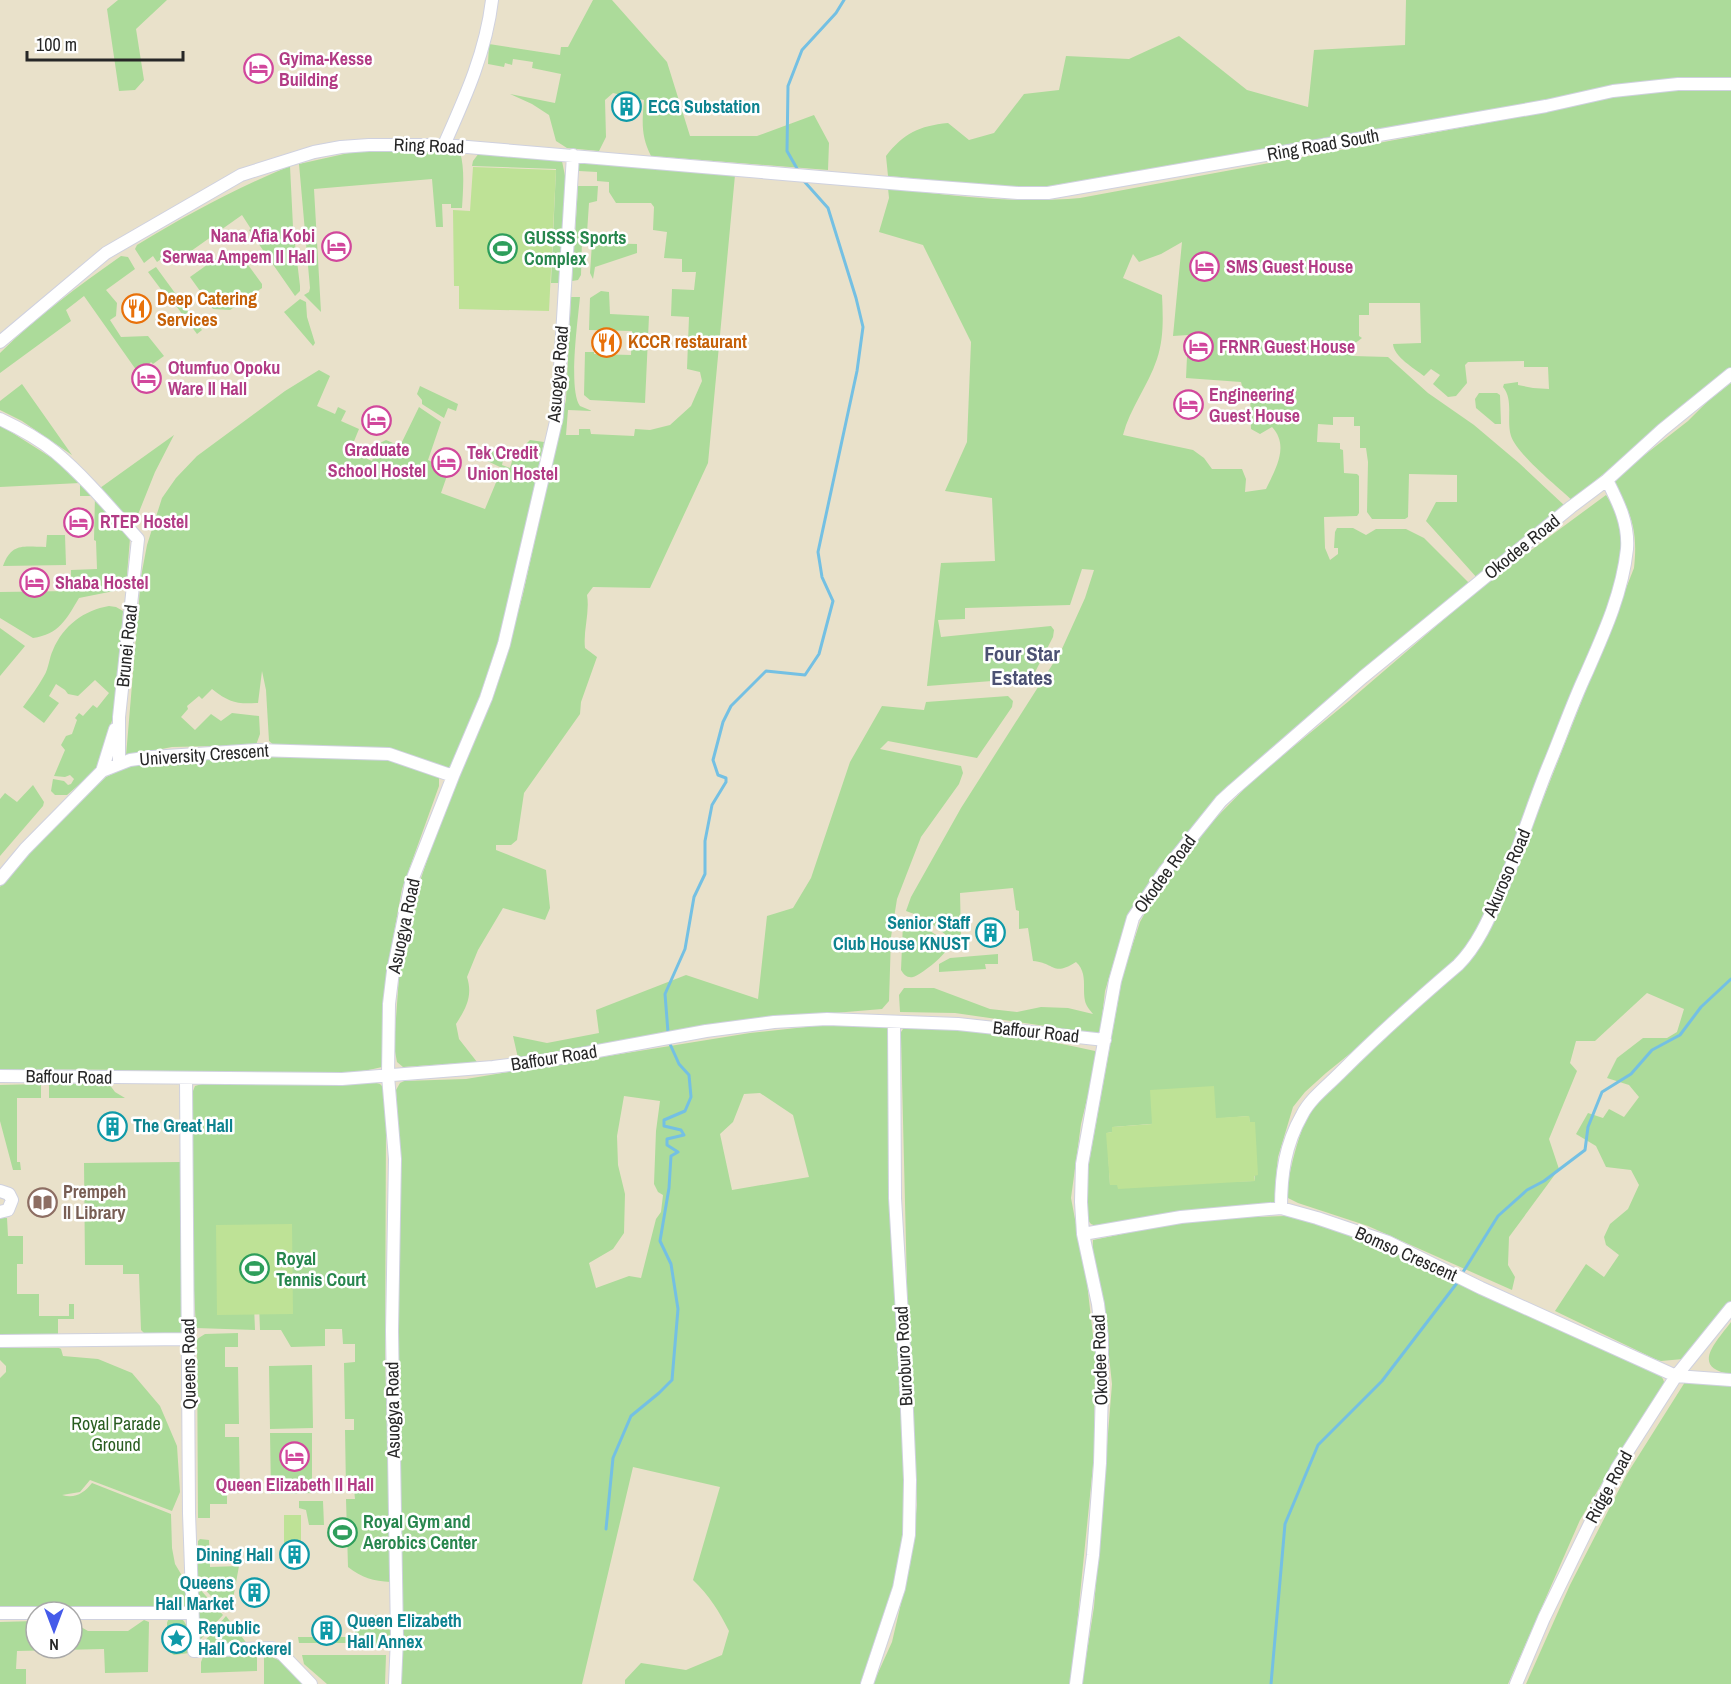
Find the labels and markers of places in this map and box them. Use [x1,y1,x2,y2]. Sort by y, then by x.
place label: Gyima-Kesse Building [279,46,373,92]
hotel icon: Gyima-Kesse Building [242,53,274,85]
building icon: ECG Substation [611,91,643,123]
place label: ECG Substation [648,94,760,119]
place label: Nana Afia Kobi Serwaa Ampem II Hall [162,223,315,269]
place label: GUSSS Sports Complex [524,225,627,271]
hotel icon: Nana Afia Kobi Serwaa Ampem II Hall [320,230,352,262]
sports icon: GUSSS Sports Complex [487,232,519,264]
hotel icon: SMS Guest House [1189,251,1221,283]
place label: SMS Guest House [1226,254,1353,279]
place label: Deep Catering Services [157,286,257,332]
restaurant icon: Deep Catering Services [120,293,152,325]
restaurant icon: KCCR restaurant [591,326,623,358]
place label: KCCR restaurant [628,329,747,354]
hotel icon: FRNR Guest House [1182,331,1214,363]
place label: FRNR Guest House [1219,334,1355,359]
place label: Otumfuo Opoku Ware II Hall [168,355,280,401]
hotel icon: Otumfuo Opoku Ware II Hall [131,362,163,394]
place label: Engineering Guest House [1209,382,1300,428]
hotel icon: Engineering Guest House [1172,389,1204,421]
hotel icon: Graduate School Hostel [361,405,393,437]
place label: Graduate School Hostel [328,437,426,483]
place label: Tek Credit Union Hostel [467,440,558,486]
hotel icon: Tek Credit Union Hostel [430,447,462,479]
hotel icon: RTEP Hostel [63,506,95,538]
place label: RTEP Hostel [100,509,188,534]
hotel icon: Shaba Hostel [18,567,50,599]
place label: Shaba Hostel [55,570,149,595]
place label: Senior Staff Club House KNUST [833,910,970,956]
building icon: Senior Staff Club House KNUST [975,917,1007,949]
building icon: The Great Hall [96,1110,128,1142]
place label: The Great Hall [133,1113,233,1138]
place label: Prempeh II Library [63,1179,126,1225]
library icon: Prempeh II Library [26,1186,58,1218]
place label: Royal Tennis Court [276,1246,366,1292]
sports icon: Royal Tennis Court [239,1253,271,1285]
hotel icon: Queen Elizabeth II Hall [279,1440,311,1472]
place label: Queen Elizabeth II Hall [216,1472,374,1497]
place label: Royal Gym and Aerobics Center [363,1509,477,1555]
sports icon: Royal Gym and Aerobics Center [326,1516,358,1548]
building icon: Dining Hall [278,1539,310,1571]
place label: Dining Hall [196,1542,273,1567]
place label: Queens Hall Market [155,1570,234,1616]
building icon: Queens Hall Market [239,1577,271,1609]
place label: Queen Elizabeth Hall Annex [347,1608,462,1654]
place label: Republic Hall Cockerel [198,1615,292,1661]
building icon: Queen Elizabeth Hall Annex [310,1615,342,1647]
place icon: Republic Hall Cockerel [161,1622,193,1654]

